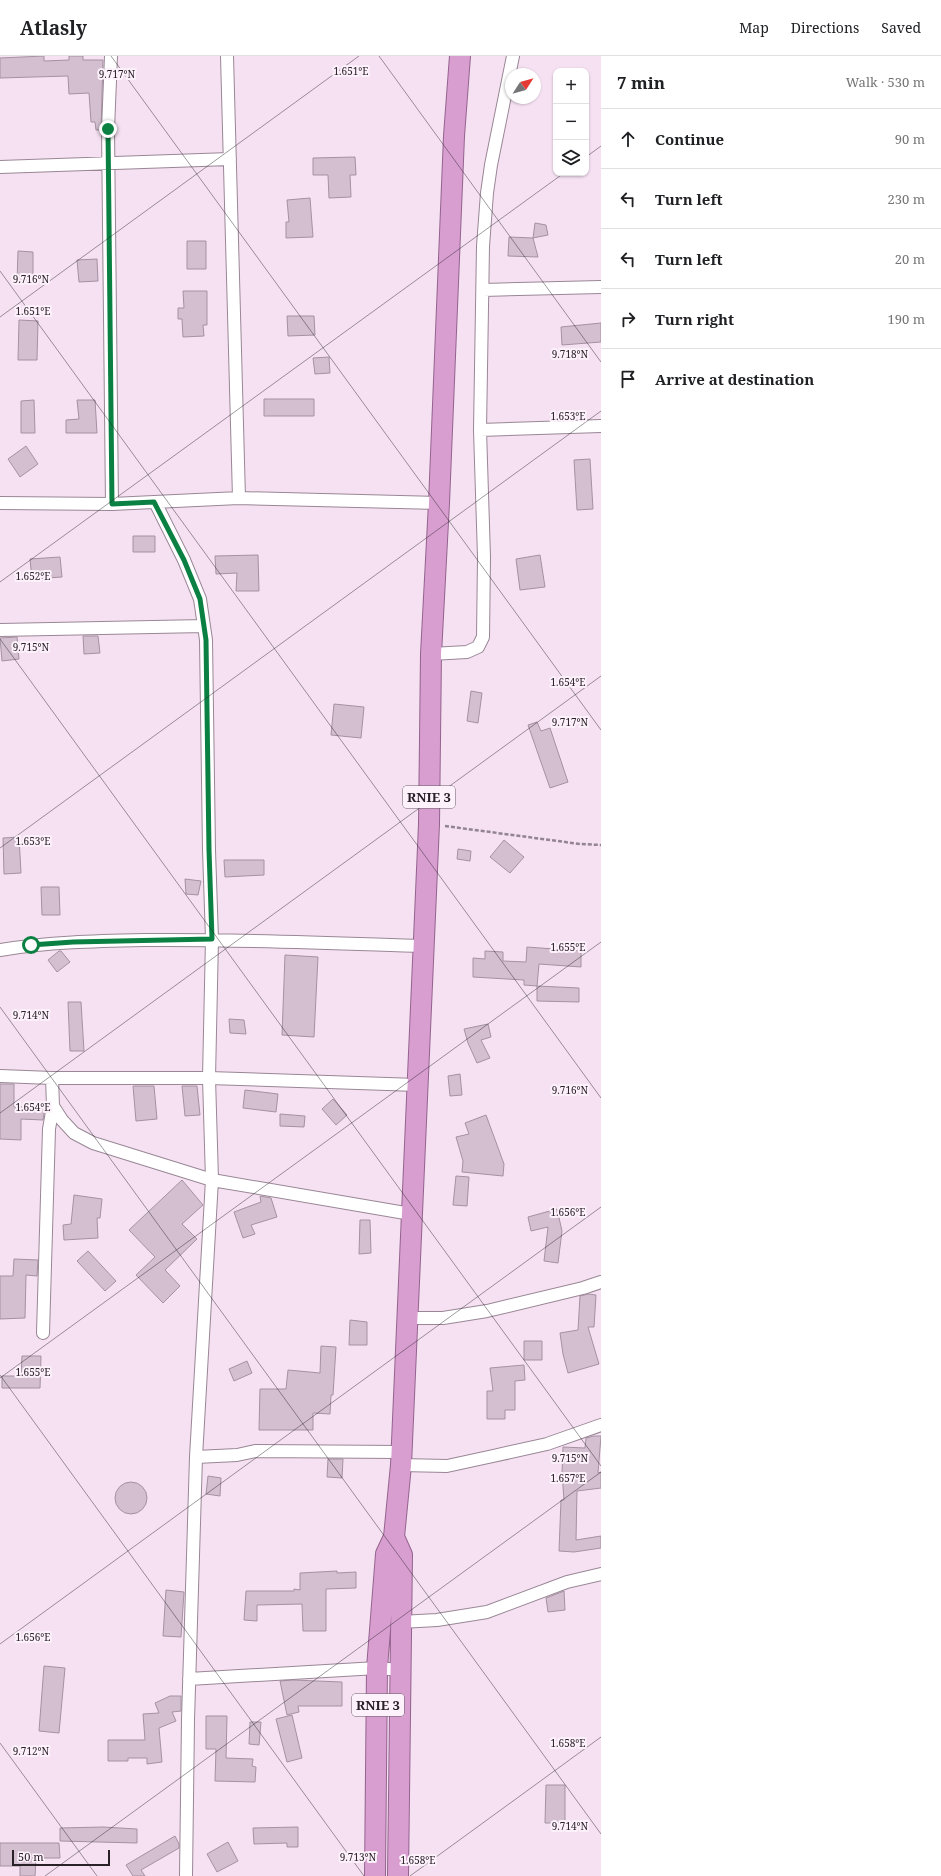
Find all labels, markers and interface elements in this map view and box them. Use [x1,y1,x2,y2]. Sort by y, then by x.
text: Atlasly [20,15,87,41]
text: Map [739,18,769,37]
text: Directions [791,18,859,37]
text: Saved [881,18,921,37]
text: 1.651°E [333,64,369,78]
text: 9.717°N [99,67,136,81]
north arrow [505,68,541,104]
map controls [553,68,589,176]
button: + [553,68,589,104]
text: 7 min [617,71,665,94]
text: Walk · 530 m [846,73,925,91]
button: − [553,104,589,140]
route end [99,120,117,138]
icon: ahead [617,128,639,150]
text: Continue [655,129,724,149]
text: 90 m [895,130,925,148]
button: layers [553,140,589,176]
icon: left [617,188,639,210]
text: Turn left [655,189,723,209]
text: 230 m [888,190,925,208]
icon: left [617,248,639,270]
text: Turn left [655,249,723,269]
text: 20 m [895,250,925,268]
text: 9.716°N [13,272,50,286]
text: 1.651°E [15,304,51,318]
icon: right [617,308,639,330]
text: Turn right [655,309,734,329]
text: 190 m [888,310,925,328]
text: 9.718°N [552,347,589,361]
icon: arrive [617,368,639,390]
text: Arrive at destination [655,369,814,389]
text: 1.653°E [550,409,586,423]
text: 1.652°E [15,569,51,583]
text: 9.715°N [13,640,50,654]
text: 1.654°E [550,675,586,689]
text: 9.717°N [552,715,589,729]
road number: RNIE 3 [403,786,455,808]
text: 1.653°E [15,834,51,848]
route start [22,936,40,954]
text: 1.655°E [550,940,586,954]
text: 9.714°N [13,1008,50,1022]
text: 9.716°N [552,1083,589,1097]
text: 1.654°E [15,1100,51,1114]
text: 1.656°E [550,1205,586,1219]
text: 1.655°E [15,1365,51,1379]
text: 9.715°N [552,1451,589,1465]
text: 1.657°E [550,1471,586,1485]
text: 1.656°E [15,1630,51,1644]
road number: RNIE 3 [352,1694,404,1716]
text: 1.658°E [550,1736,586,1750]
text: 9.712°N [13,1744,50,1758]
text: 9.714°N [552,1819,589,1833]
scale bar [12,1848,110,1867]
text: 50 m [18,1849,44,1864]
text: 9.713°N [340,1850,377,1864]
text: 1.658°E [400,1853,436,1867]

